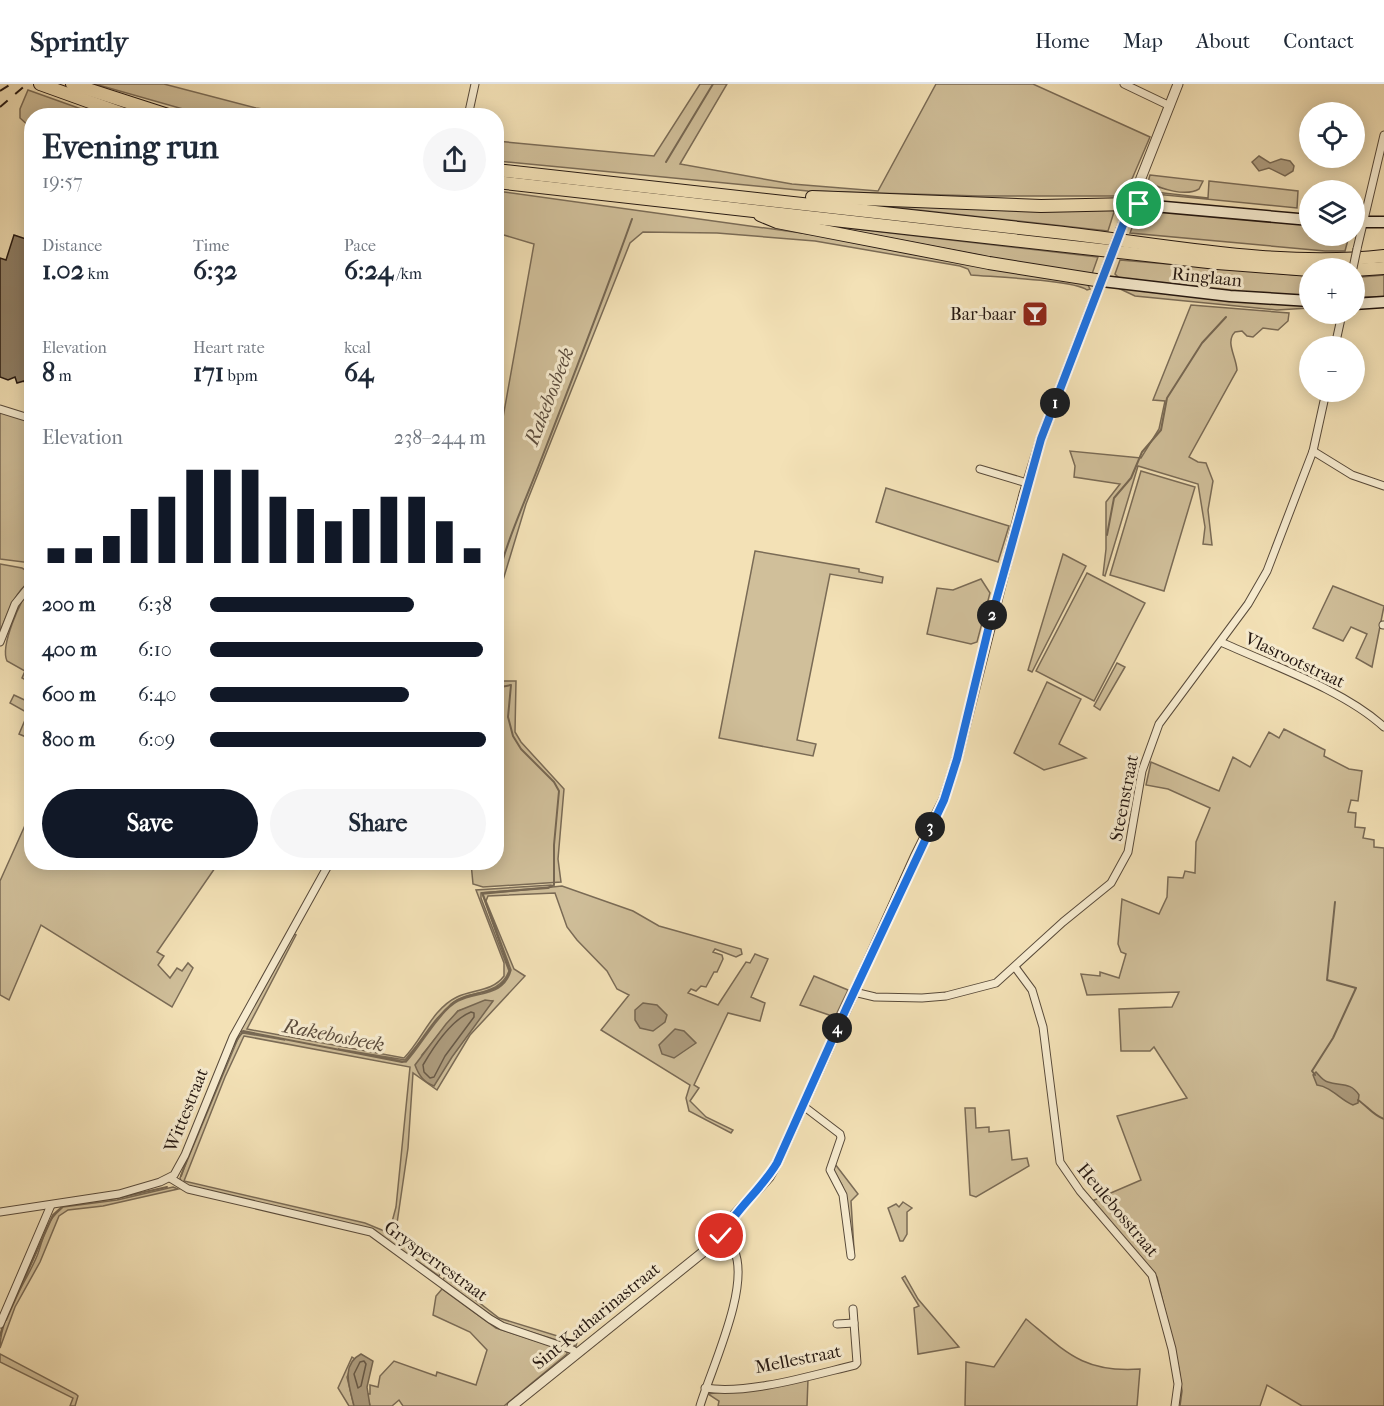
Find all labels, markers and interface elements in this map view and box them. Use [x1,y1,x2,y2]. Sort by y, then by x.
text: Sprintly [30,25,128,58]
text: Home [1035,29,1090,53]
text: Map [1123,29,1163,53]
text: About [1196,29,1250,53]
text: Contact [1283,29,1354,53]
map controls [1299,102,1365,402]
button: locate [1299,102,1365,168]
text: Evening run [42,128,219,167]
button: share [423,128,486,191]
text: 19:57 [42,170,83,193]
pin [1113,178,1164,229]
button: layers [1299,180,1365,246]
icon: arrive [1122,187,1155,220]
text: Distance [42,236,102,255]
text: Time [193,236,229,255]
text: Pace [344,236,376,255]
text: 1.02 [42,255,84,286]
text: 6:32 [193,255,237,286]
text: 6:24 [344,255,393,286]
button: + [1299,258,1365,324]
street label: Ringlaan [1171,263,1244,292]
text: km [84,264,109,283]
text: /km [393,264,422,283]
bar icon: Bar-baar [1020,299,1050,329]
place label: Bar-baar [950,304,1016,325]
button: − [1299,336,1365,402]
text: Elevation [42,338,107,357]
text: Heart rate [193,338,265,357]
text: kcal [344,338,371,357]
water label: Rakebosbeek [520,344,579,450]
text: 8 [42,357,55,388]
text: 171 [193,357,224,388]
text: 64 [344,357,373,388]
text: m [55,366,72,385]
text: bpm [224,366,258,385]
pin: 1 [1040,388,1070,418]
text: 1 [1052,393,1058,412]
text: Elevation [42,426,123,449]
text: 238–244 m [394,426,486,449]
text: 200 m [42,593,95,616]
text: 6:38 [138,593,172,616]
pin: 2 [977,600,1007,630]
text: 2 [988,605,996,624]
street label: Vlasrootstraat [1241,628,1349,693]
text: 400 m [42,638,97,661]
text: 6:10 [138,638,172,661]
text: 600 m [42,683,96,706]
text: 6:40 [138,683,177,706]
text: 800 m [42,728,95,751]
text: 6:09 [138,728,175,751]
street label: Steenstraat [1106,752,1143,843]
button: Save [42,789,258,858]
button: Share [270,789,486,858]
pin: 3 [915,812,945,842]
text: 3 [927,817,933,836]
pin: 4 [822,1013,852,1043]
water label: Rakebosbeek [279,1014,387,1057]
text: 4 [832,1018,842,1037]
street label: Wittestraat [160,1065,213,1156]
street label: Heulebosstraat [1072,1159,1163,1262]
pin [695,1210,746,1261]
street label: Grysperrestraat [380,1217,492,1306]
icon: check [704,1219,737,1252]
street label: Sint-Katharinastraat [528,1258,665,1374]
street label: Mellestraat [753,1341,844,1378]

